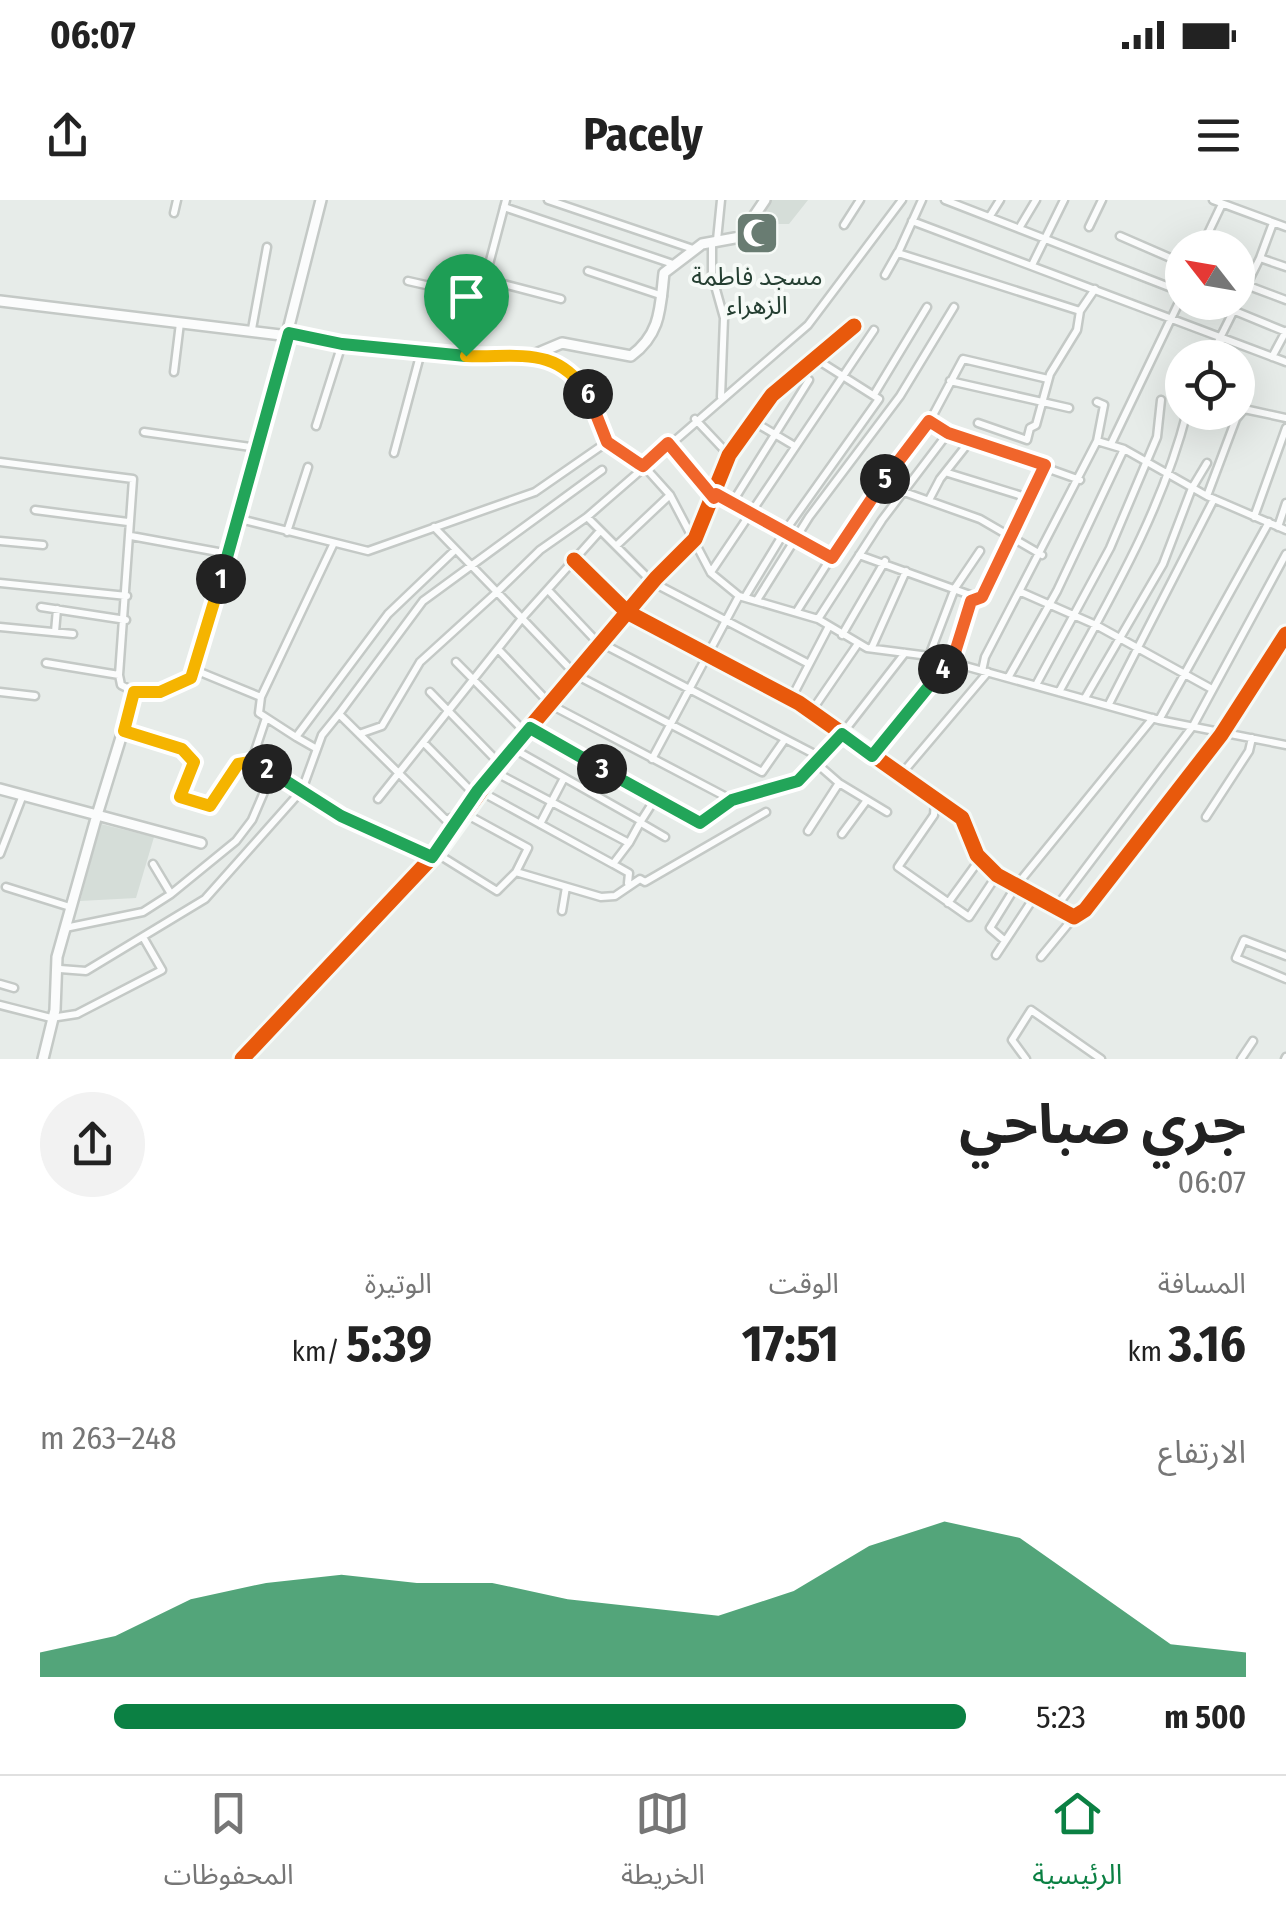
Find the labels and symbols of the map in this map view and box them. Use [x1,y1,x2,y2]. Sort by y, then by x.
mosque icon: مسجد فاطمة الزهراء [734,210,780,256]
north arrow [1165,230,1255,320]
pin [424,254,509,357]
place label: مسجد فاطمة الزهراء [691,262,823,321]
pin: 6 [563,369,613,419]
pin: 5 [860,454,910,504]
pin: 1 [196,554,246,604]
pin: 4 [918,644,968,694]
pin: 2 [242,744,292,794]
pin: 3 [577,744,627,794]

